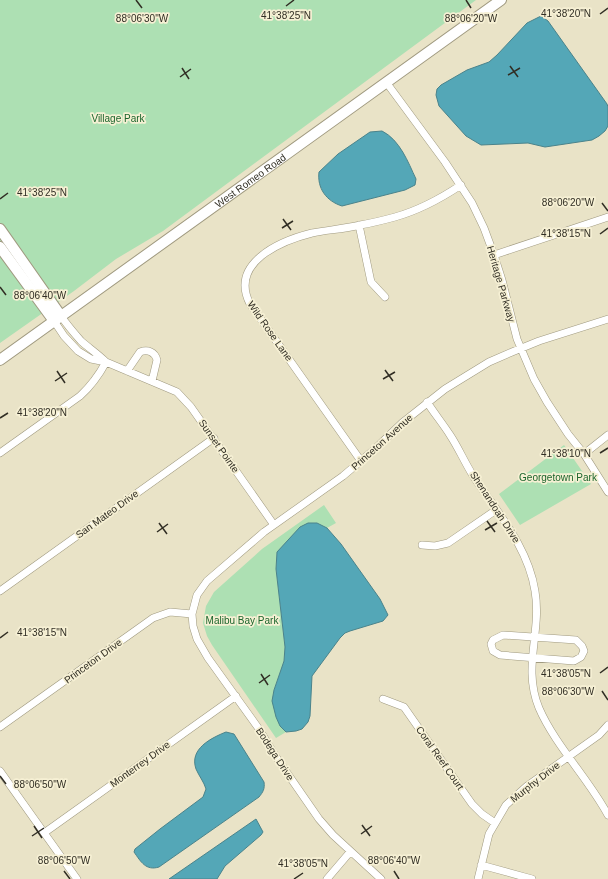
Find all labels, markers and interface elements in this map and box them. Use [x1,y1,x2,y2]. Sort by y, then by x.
text: 41°38'20"N [541,8,591,19]
text: 41°38'25"N [261,10,311,21]
text: 88°06'30"W [116,13,169,24]
text: 88°06'20"W [445,13,498,24]
park label: Village Park [91,113,146,124]
street label: West Romeo Road [213,151,288,209]
text: 41°38'25"N [17,187,67,198]
text: 88°06'20"W [542,197,595,208]
text: 41°38'15"N [541,228,591,239]
street label: Heritage Parkway [485,245,517,323]
text: 88°06'40"W [14,290,67,301]
street label: Wild Rose Lane [245,299,295,363]
text: 41°38'20"N [17,407,67,418]
street label: Princeton Avenue [349,411,415,472]
street label: Sunset Pointe [197,417,242,475]
text: 41°38'10"N [541,448,591,459]
street label: Shenandoah Drive [468,469,522,545]
park label: Georgetown Park [519,472,598,483]
street label: San Mateo Drive [74,487,141,540]
park label: Malibu Bay Park [206,615,279,626]
text: 41°38'15"N [17,627,67,638]
street label: Princeton Drive [62,636,124,686]
text: 41°38'05"N [541,668,591,679]
text: 88°06'30"W [542,686,595,697]
street label: Coral Reef Court [414,724,466,792]
street label: Bodega Drive [254,726,296,783]
street label: Monterrey Drive [108,738,172,789]
street label: Murphy Drive [508,759,562,805]
text: 88°06'50"W [14,779,67,790]
text: 88°06'50"W [38,855,91,866]
text: 88°06'40"W [368,855,421,866]
text: 41°38'05"N [278,858,328,869]

